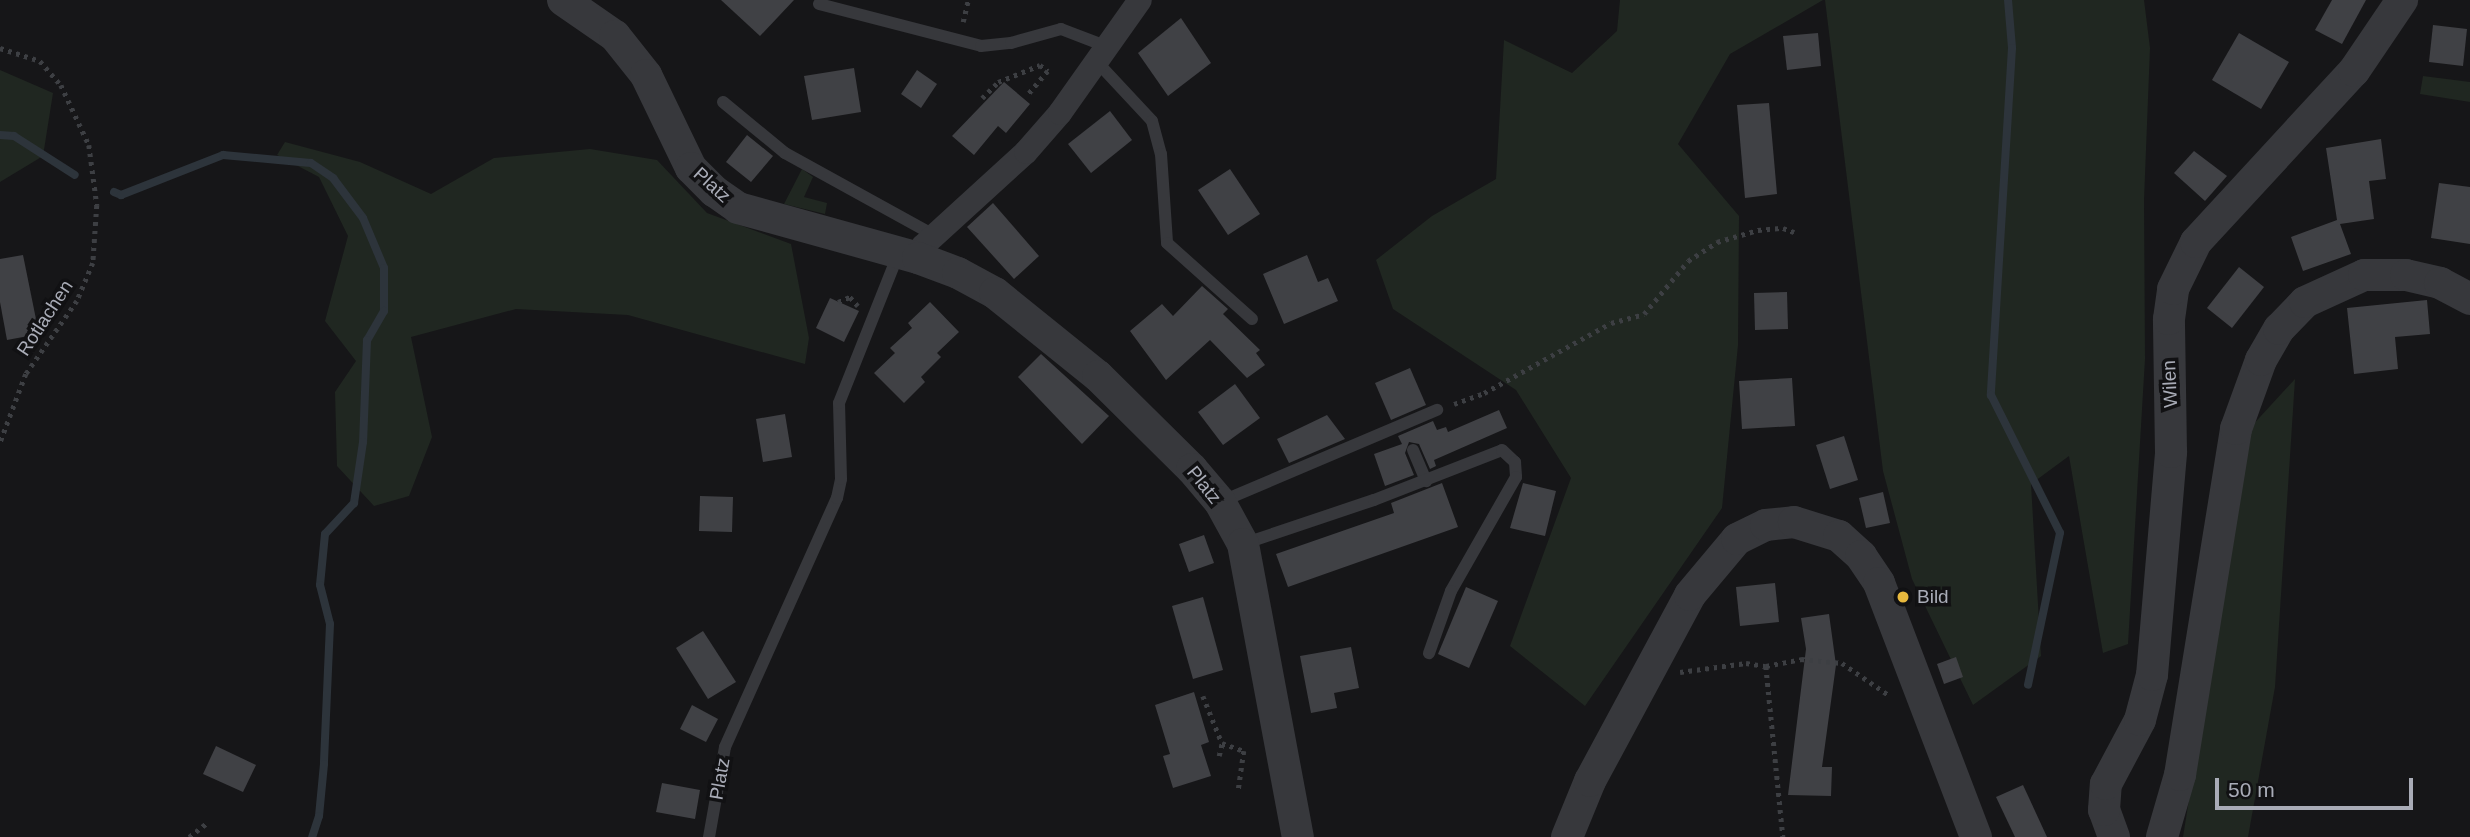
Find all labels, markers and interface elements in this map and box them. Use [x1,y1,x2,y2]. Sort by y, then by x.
street label: Platz [689,162,735,208]
street label: Rotlachen [12,276,78,360]
street label: Wilen [2157,360,2183,408]
street label: Platz [1182,461,1226,509]
place label: Bild [1917,586,1949,608]
marker: Bild [1895,589,1911,605]
street label: Platz [705,756,735,802]
scale bar [2218,764,2416,808]
text: 50 m [2228,778,2275,801]

